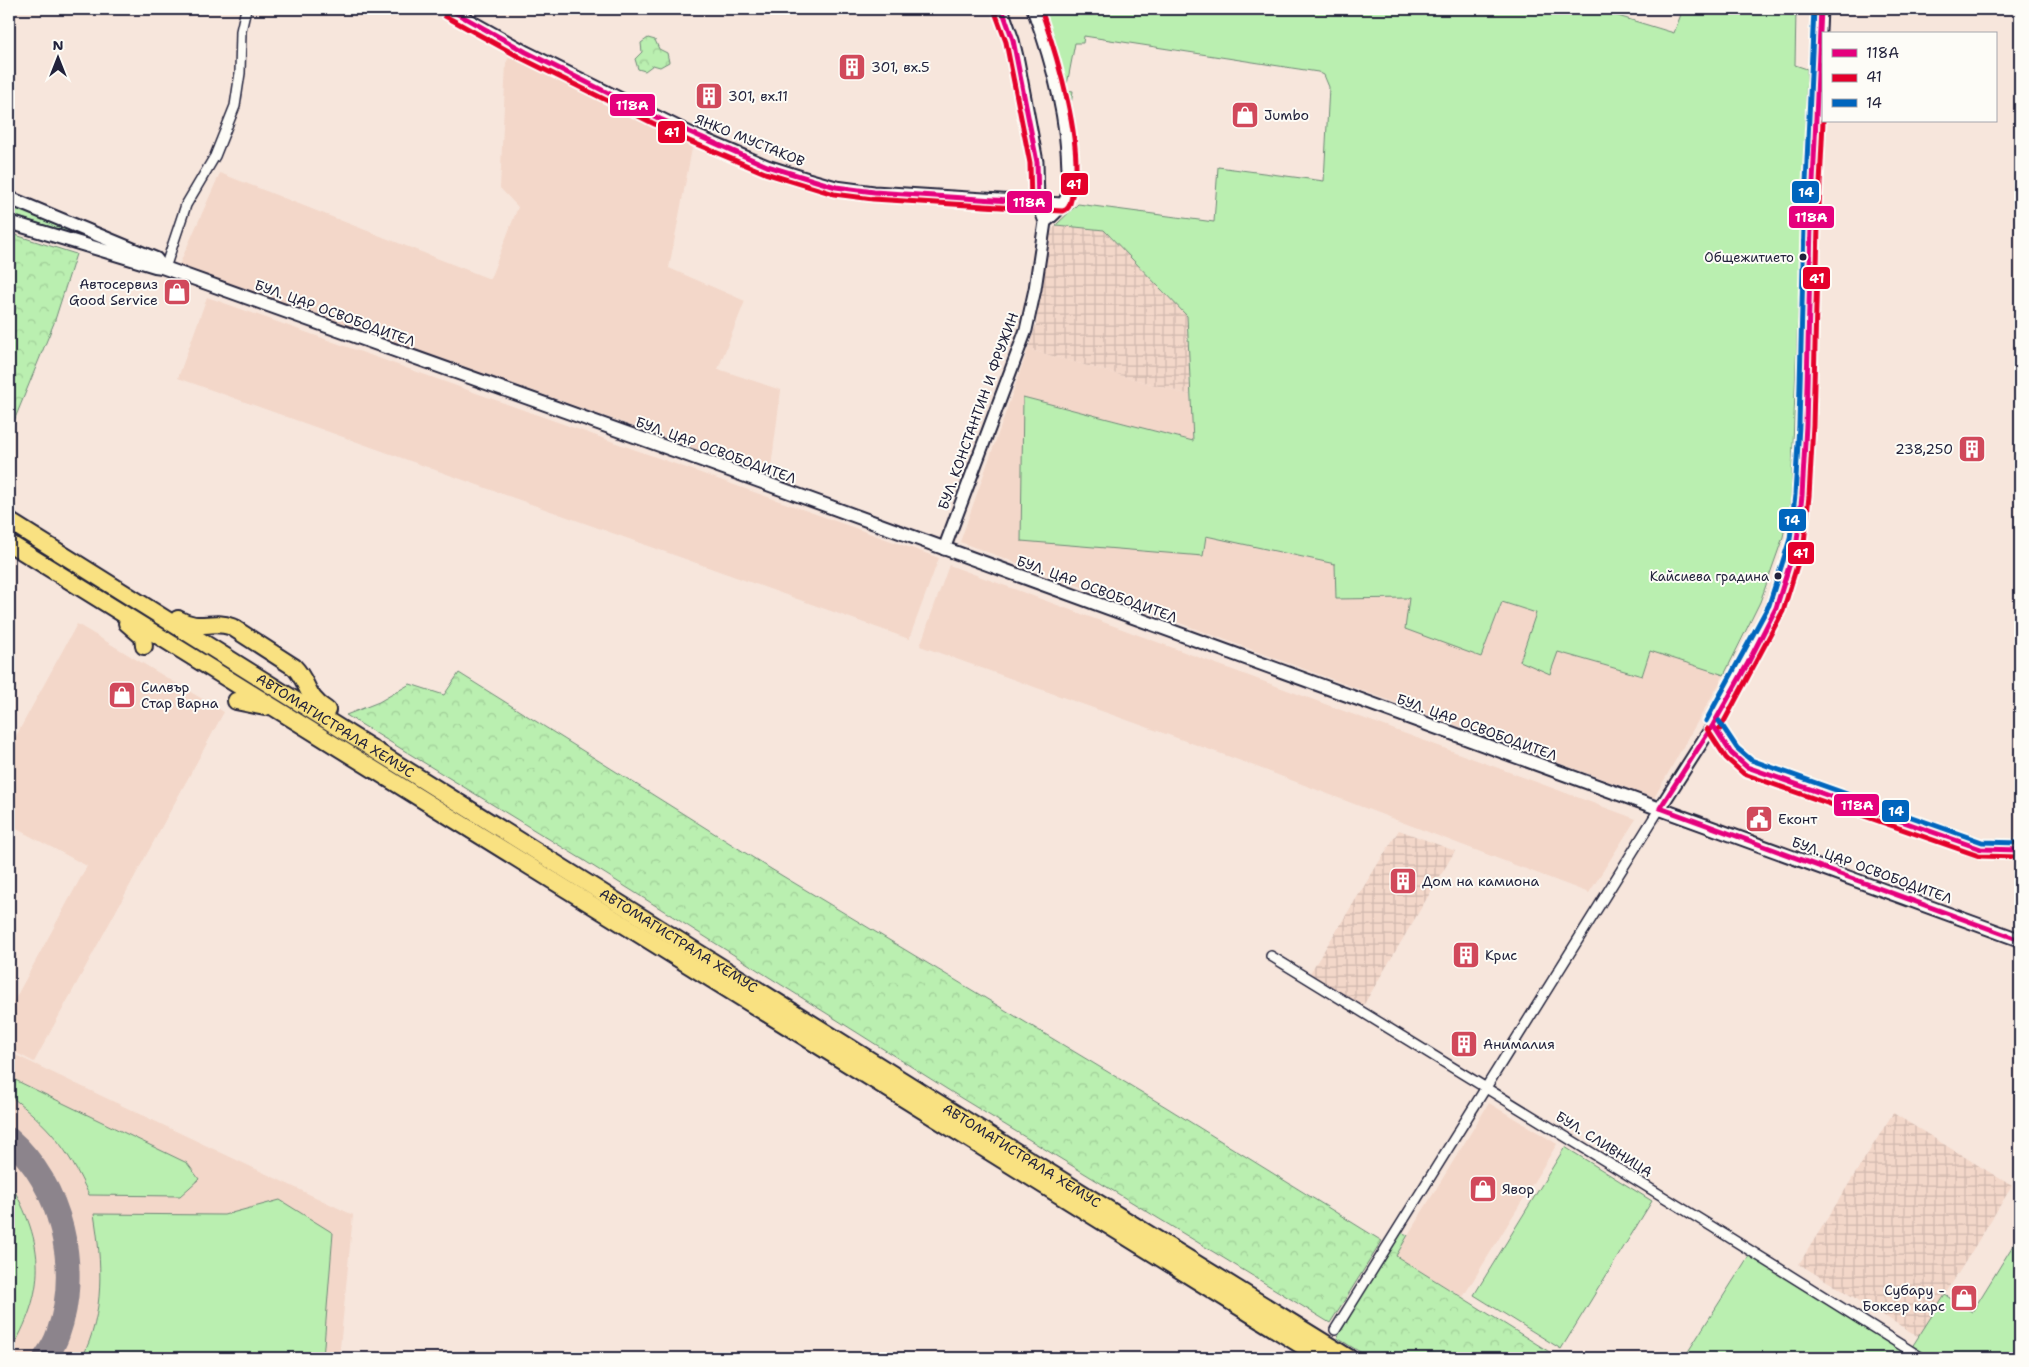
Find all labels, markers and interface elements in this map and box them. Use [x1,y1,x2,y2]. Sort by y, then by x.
north arrow [32,32,82,82]
legend [1822,32,1996,122]
text: N [52,36,64,54]
text: 118А [1866,43,1899,63]
building icon: 301, вх.5 [837,52,867,82]
place label: 301, вх.5 [871,58,930,76]
text: 41 [1866,67,1882,87]
building icon: 301, вх.11 [694,81,724,111]
place label: 301, вх.11 [728,87,788,105]
line badge: 118А [609,93,656,117]
text: 14 [1866,93,1882,113]
text: 118А [616,96,649,114]
shop icon: Jumbo [1230,100,1260,130]
place label: Jumbo [1264,106,1309,124]
street label: ЯНКО МУСТАКОВ [693,110,807,170]
line badge: 41 [657,120,686,144]
text: 41 [664,123,680,141]
line badge: 41 [1060,172,1089,196]
text: 41 [1066,175,1082,193]
line badge: 14 [1791,180,1820,204]
text: 14 [1798,183,1814,201]
line badge: 118А [1006,190,1053,214]
text: 118А [1013,193,1046,211]
line badge: 118А [1788,205,1835,229]
text: 118А [1795,208,1828,226]
place label: Общежитието [1704,249,1794,266]
marker: Общежитието [1798,252,1808,262]
line badge: 41 [1802,266,1831,290]
text: 41 [1809,269,1825,287]
place label: Автосервиз Good Service [69,275,158,309]
street label: БУЛ. ЦАР ОСВОБОДИТЕЛ [252,275,418,351]
shop icon: Автосервиз Good Service [162,277,192,307]
street label: БУЛ. КОНСТАНТИН И ФРУЖИН [934,310,1022,512]
street label: БУЛ. ЦАР ОСВОБОДИТЕЛ [633,412,799,488]
building icon: 238,250 [1957,434,1987,464]
place label: 238,250 [1895,440,1953,458]
line badge: 14 [1778,508,1807,532]
text: 14 [1784,511,1800,529]
line badge: 41 [1787,541,1815,565]
text: 41 [1793,544,1809,562]
street label: БУЛ. ЦАР ОСВОБОДИТЕЛ [1014,551,1180,627]
place label: Кайсиева градина [1650,568,1769,585]
marker: Кайсиева градина [1773,571,1783,581]
street label: АВТОМАГИСТРАЛА ХЕМУС [253,669,418,782]
place label: Силвър Стар Варна [141,678,219,712]
shop icon: Силвър Стар Варна [107,680,137,710]
street label: БУЛ. ЦАР ОСВОБОДИТЕЛ [1394,689,1560,765]
line badge: 118А [1833,793,1880,817]
text: 118А [1841,796,1874,814]
line badge: 14 [1881,799,1910,823]
text: 14 [1888,802,1904,820]
public building icon: Еконт [1744,804,1774,834]
place label: Еконт [1778,810,1818,828]
street label: БУЛ. ЦАР ОСВОБОДИТЕЛ [1789,832,1955,908]
building icon: Дом на камиона [1388,866,1418,896]
place label: Дом на камиона [1422,872,1539,890]
street label: АВТОМАГИСТРАЛА ХЕМУС [596,884,761,997]
building icon: Крис [1451,940,1481,970]
place label: Крис [1485,946,1517,964]
building icon: Анималия [1449,1029,1479,1059]
place label: Анималия [1483,1035,1555,1053]
street label: АВТОМАГИСТРАЛА ХЕМУС [939,1099,1104,1212]
street label: БУЛ. СЛИВНИЦА [1552,1107,1656,1181]
shop icon: Явор [1468,1174,1498,1204]
place label: Явор [1502,1180,1535,1198]
place label: Субару - Боксер карс [1862,1281,1945,1315]
shop icon: Субару - Боксер карс [1949,1283,1979,1313]

